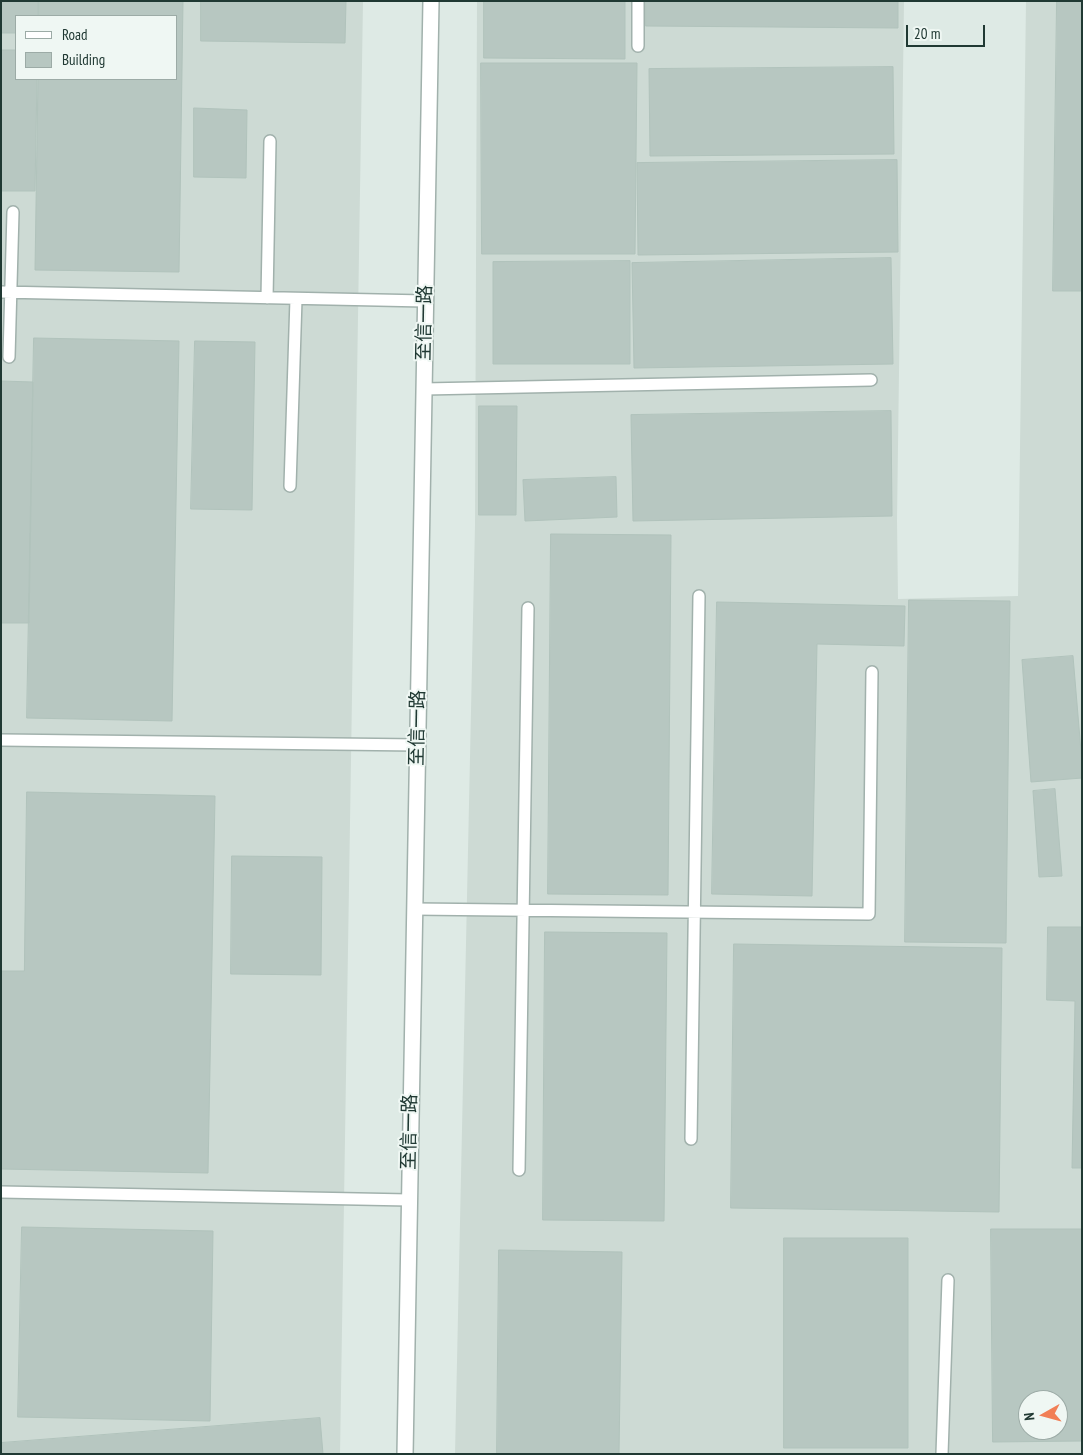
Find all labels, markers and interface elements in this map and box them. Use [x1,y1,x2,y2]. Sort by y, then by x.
legend [15,15,178,80]
scale bar [908,15,987,47]
text: 20 m [914,24,940,43]
text: Road [62,25,88,44]
text: Building [62,50,105,69]
street label: 至信一路 [413,285,437,361]
street label: 至信一路 [406,690,430,766]
street label: 至信一路 [398,1094,422,1170]
north arrow [1018,1390,1068,1440]
text: N [1020,1412,1038,1422]

